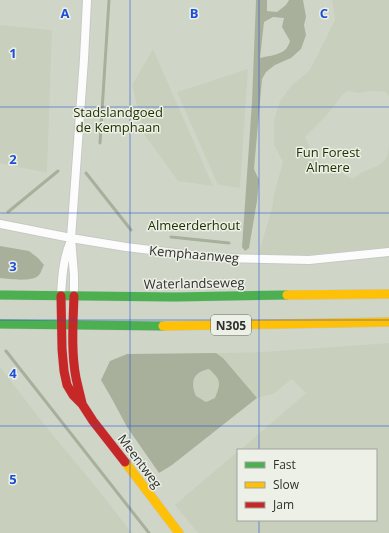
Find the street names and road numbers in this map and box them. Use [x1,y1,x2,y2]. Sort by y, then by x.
street label: Kemphaanweg [148,241,240,267]
street label: Waterlandseweg [143,273,245,293]
road number: N305 [211,315,251,335]
street label: Meentweg [114,430,166,492]

